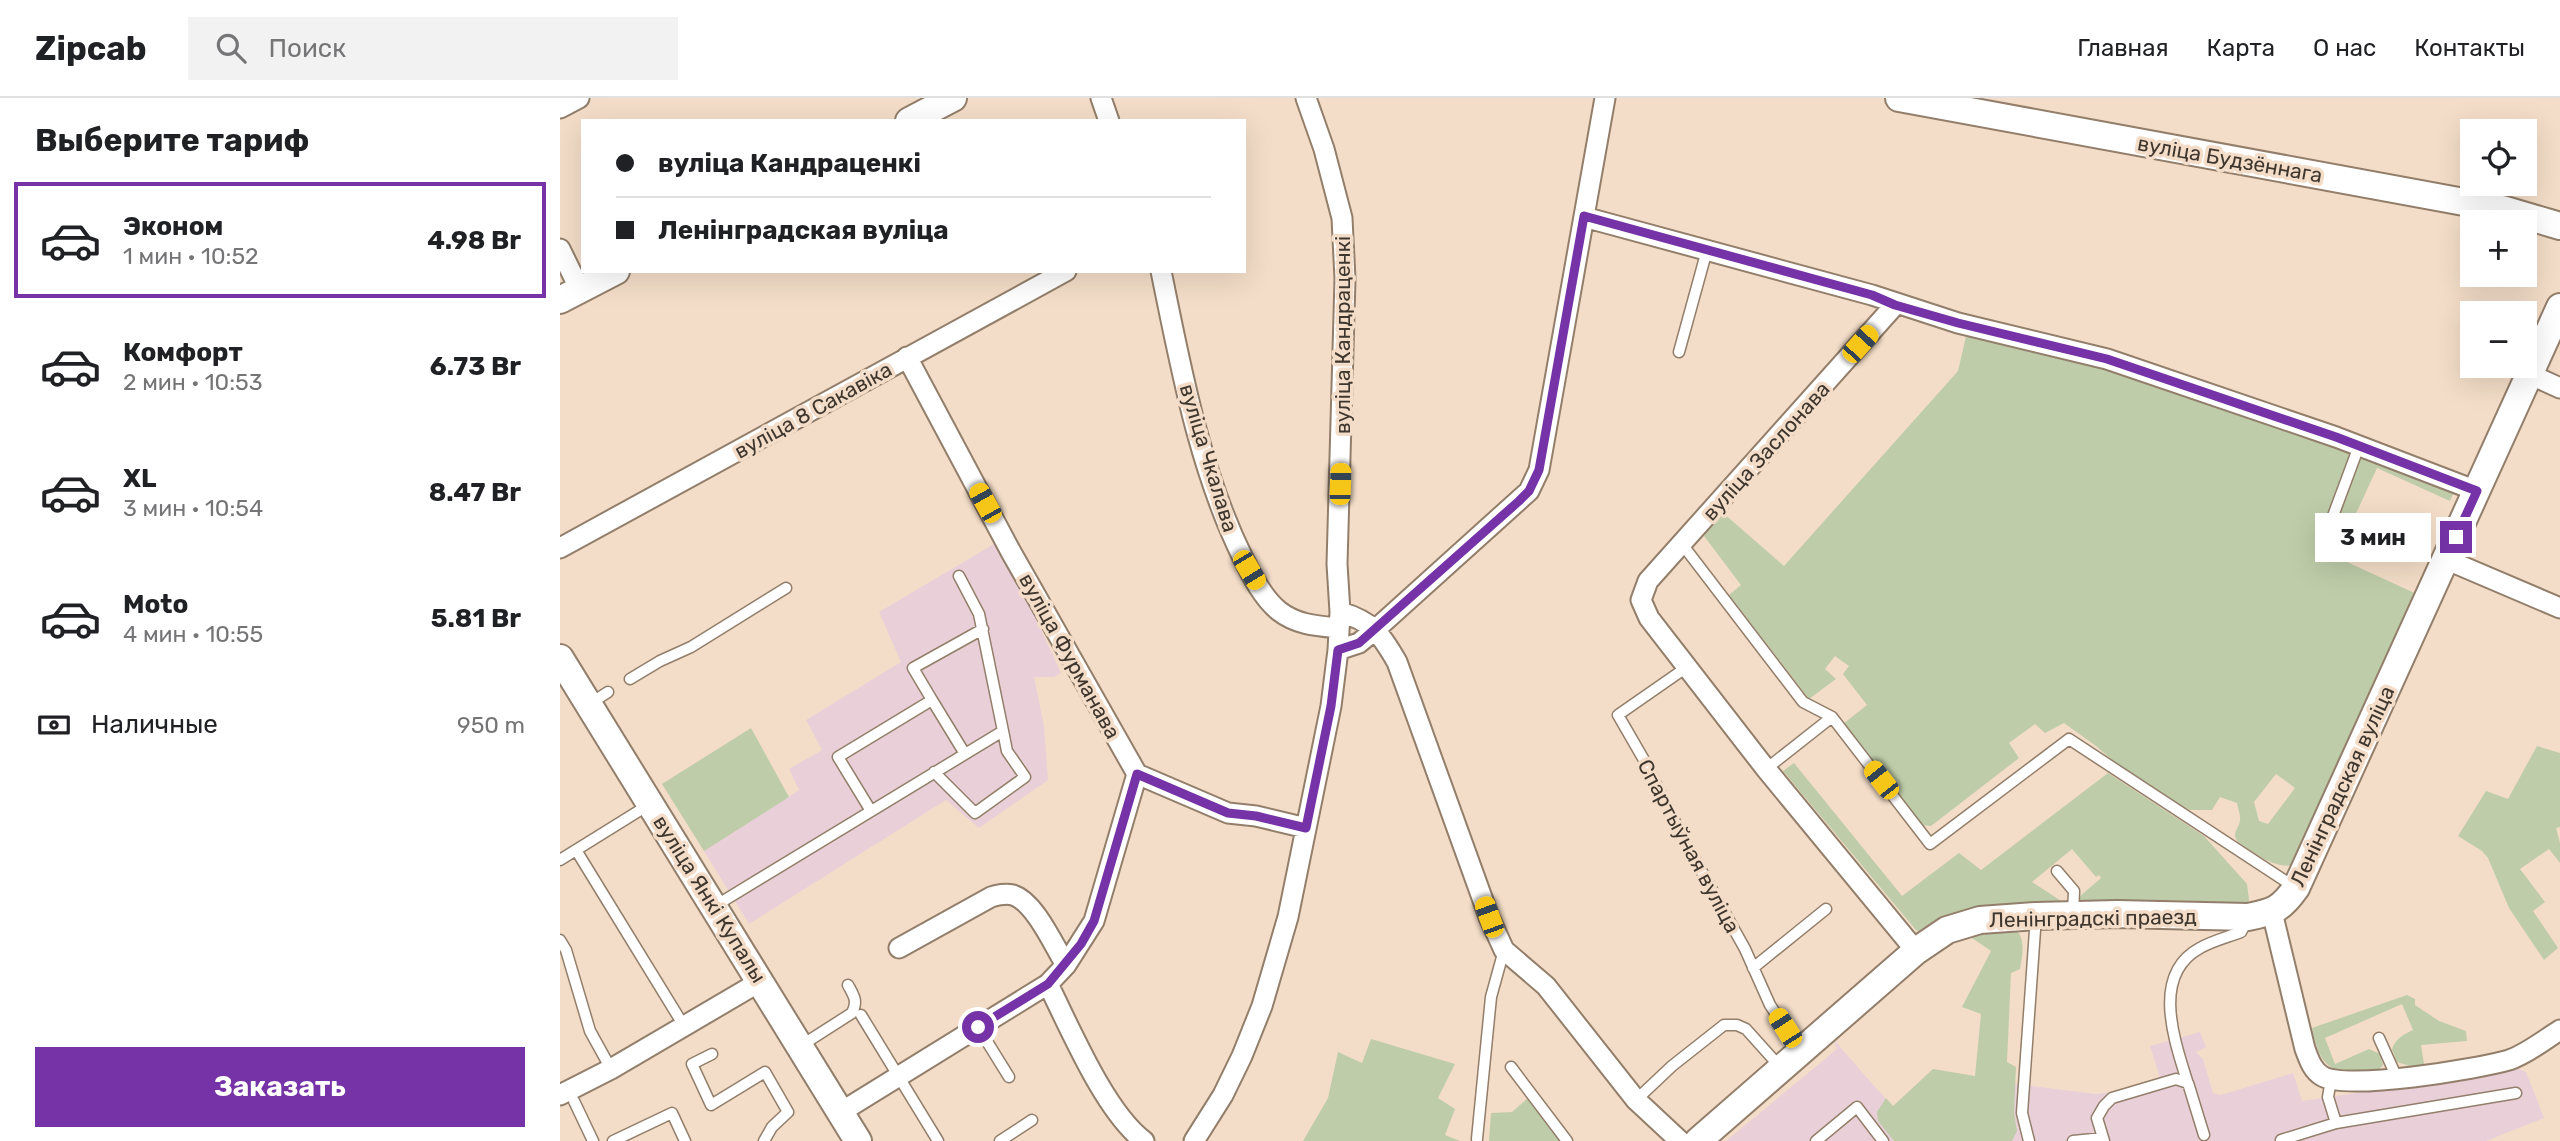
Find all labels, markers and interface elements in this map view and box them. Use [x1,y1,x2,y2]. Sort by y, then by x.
search box [188,17,678,80]
text: Zipcab [35,29,146,68]
icon: search [212,29,250,67]
text: Поиск [268,33,346,64]
text: Главная [2077,34,2169,62]
text: Карта [2207,34,2275,62]
text: О нас [2313,34,2376,62]
text: Контакты [2414,34,2525,62]
map controls [2460,119,2537,378]
button: locate [2460,119,2537,196]
text: Выберите тариф [35,121,309,159]
street label: вуліца Будзённага [2136,130,2324,188]
text: вуліца Кандраценкі [658,148,921,179]
icon: car [39,209,102,272]
button: + [2460,210,2537,287]
text: Эконом [123,211,223,242]
text: Ленінградская вуліца [658,215,949,246]
text: 4.98 Br [427,225,521,256]
street label: вуліца Кандраценкі [1330,236,1355,434]
text: 1 мин · 10:52 [123,242,259,270]
button: − [2460,301,2537,378]
car [1839,321,1882,367]
icon: car [39,335,102,398]
text: Комфорт [123,337,243,368]
text: 6.73 Br [430,351,521,382]
street label: вуліца 8 Сакавіка [730,356,896,464]
text: 2 мин · 10:53 [123,368,263,396]
street label: вуліца Заслонава [1697,377,1835,525]
street label: вуліца Чкалава [1175,381,1243,535]
icon: car [39,461,102,524]
text: XL [123,463,156,494]
car [1329,463,1352,505]
text: 8.47 Br [429,477,521,508]
car [966,480,1005,526]
text: 3 мин · 10:54 [123,494,263,522]
callout: 3 мин [2316,512,2431,562]
route end [2440,521,2472,553]
text: 3 мин [2340,523,2406,551]
car [1230,547,1269,593]
street label: вуліца Фурманава [1014,569,1126,743]
icon: car [39,587,102,650]
text: Moto [123,589,188,620]
text: 5.81 Br [431,603,521,634]
text: 4 мин · 10:55 [123,620,263,648]
street label: Ленінградская вуліца [2285,682,2399,890]
icon: cash [35,706,73,744]
text: Наличные [91,709,218,740]
text: 950 m [457,711,525,739]
street label: Спартыўная вуліца [1633,755,1745,937]
car [1860,757,1903,803]
street label: вуліца Янкі Купалы [648,811,772,987]
car [1472,894,1507,940]
street label: Ленінградскі праезд [1989,904,2197,932]
car [1765,1005,1806,1051]
route start [962,1011,994,1043]
button: Заказать [35,1047,525,1127]

